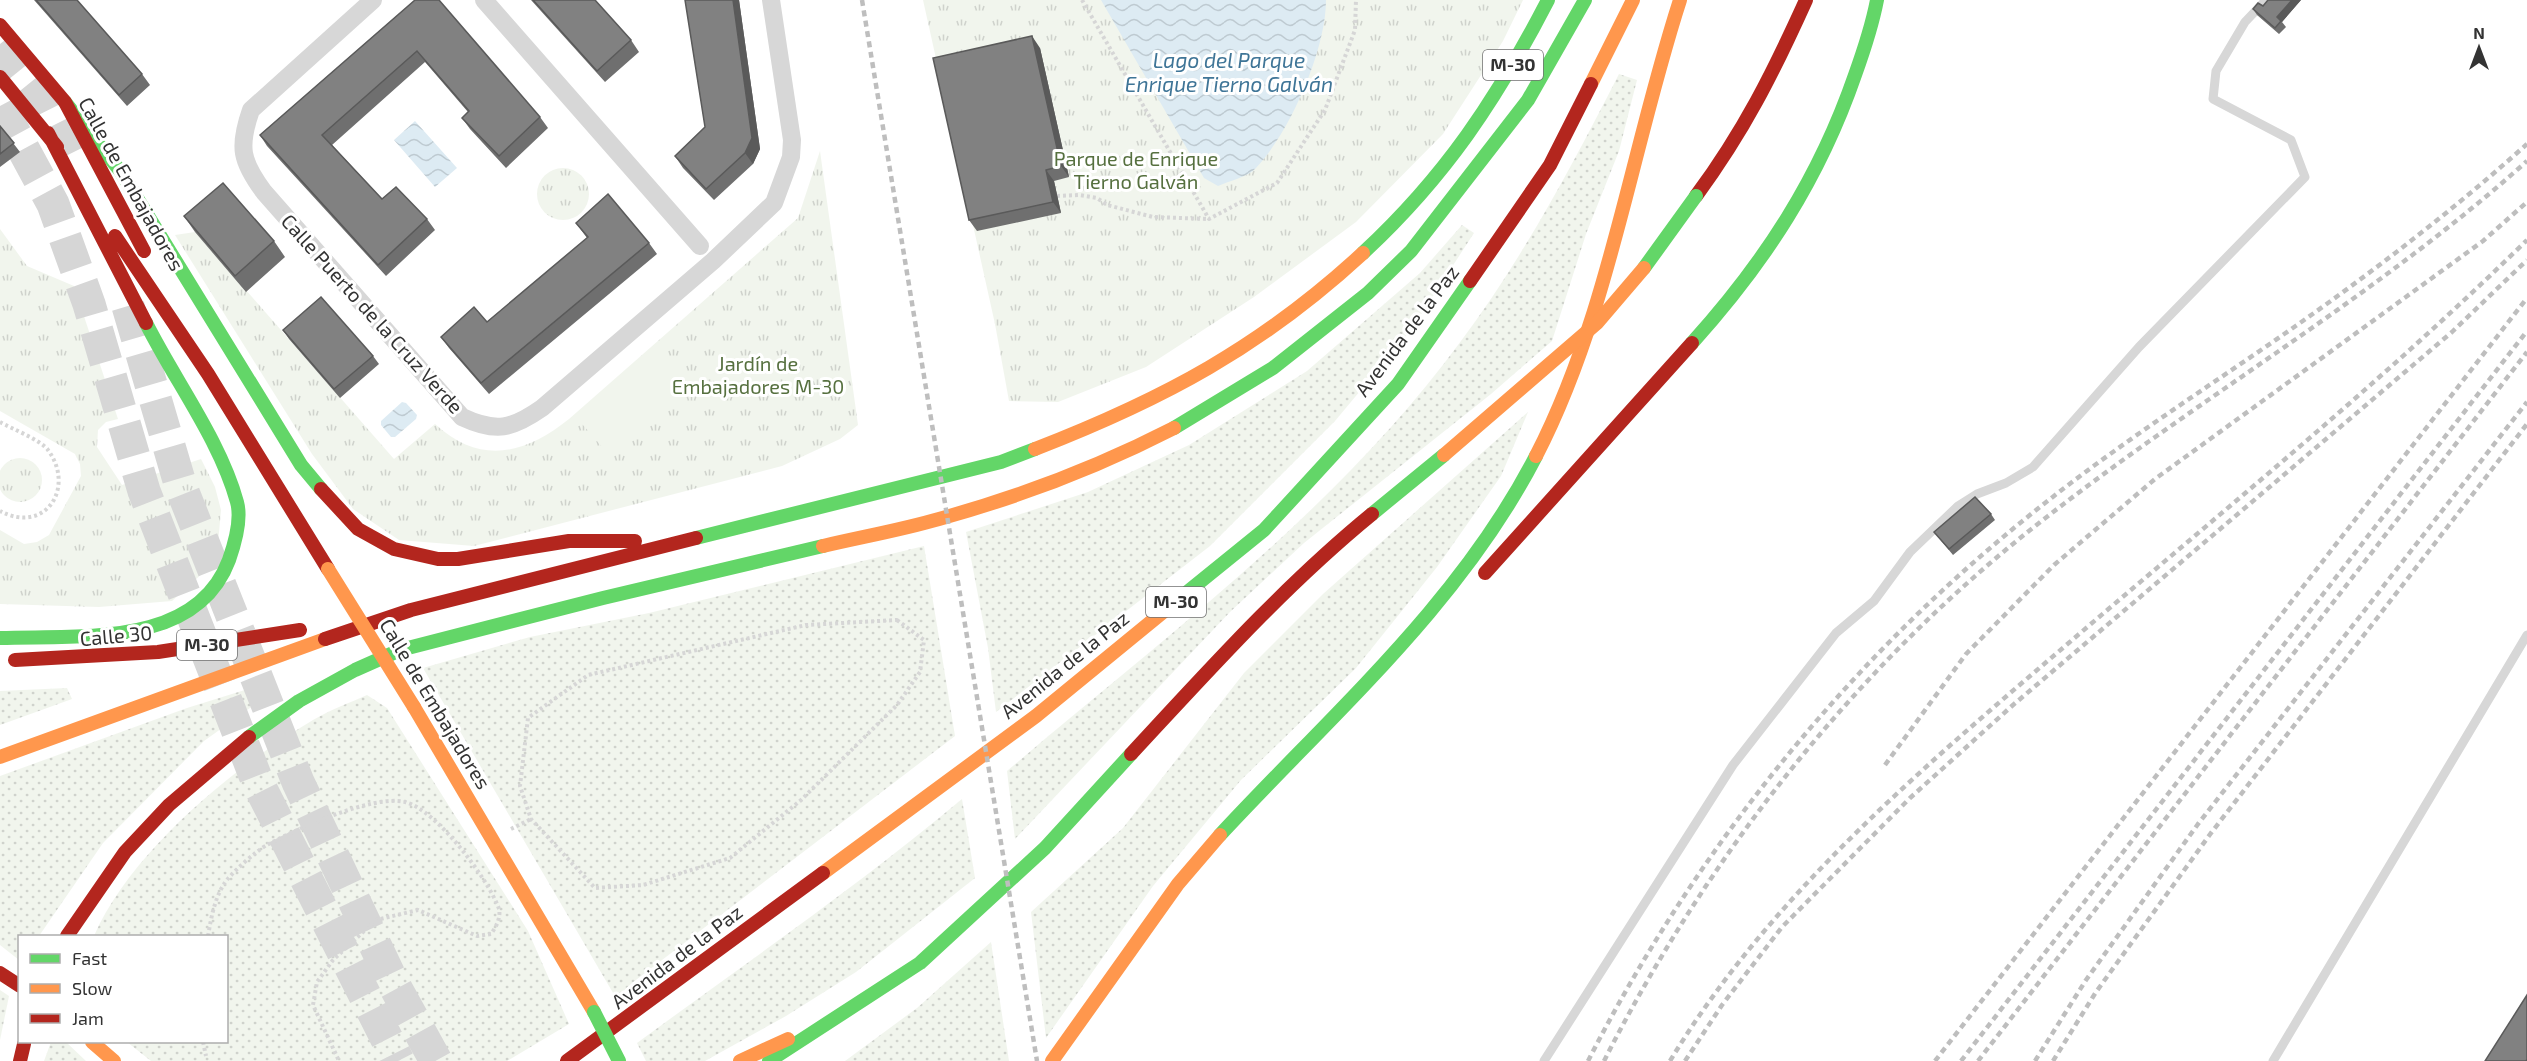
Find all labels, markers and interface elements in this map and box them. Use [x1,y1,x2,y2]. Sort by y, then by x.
north arrow [2449,18,2509,78]
text: N [2473,23,2485,42]
water label: Lago del Parque Enrique Tierno Galván [1125,47,1333,96]
road number: M-30 [1483,50,1543,80]
street label: Calle de Embajadores [74,93,190,274]
park label: Parque de Enrique Tierno Galván [1054,146,1218,193]
street label: Calle Puerto de la Cruz Verde [277,209,469,418]
street label: Avenida de la Paz [1349,260,1463,401]
park label: Jardín de Embajadores M-30 [672,351,844,398]
road number: M-30 [1146,587,1206,617]
street label: Avenida de la Paz [996,605,1133,723]
street label: Calle de Embajadores [375,614,496,793]
street label: Calle 30 [79,620,153,650]
road number: M-30 [177,630,237,660]
street label: Avenida de la Paz [606,899,747,1013]
legend [18,935,228,1043]
text: Fast [72,947,107,969]
text: Slow [72,977,113,999]
text: Jam [72,1007,104,1029]

